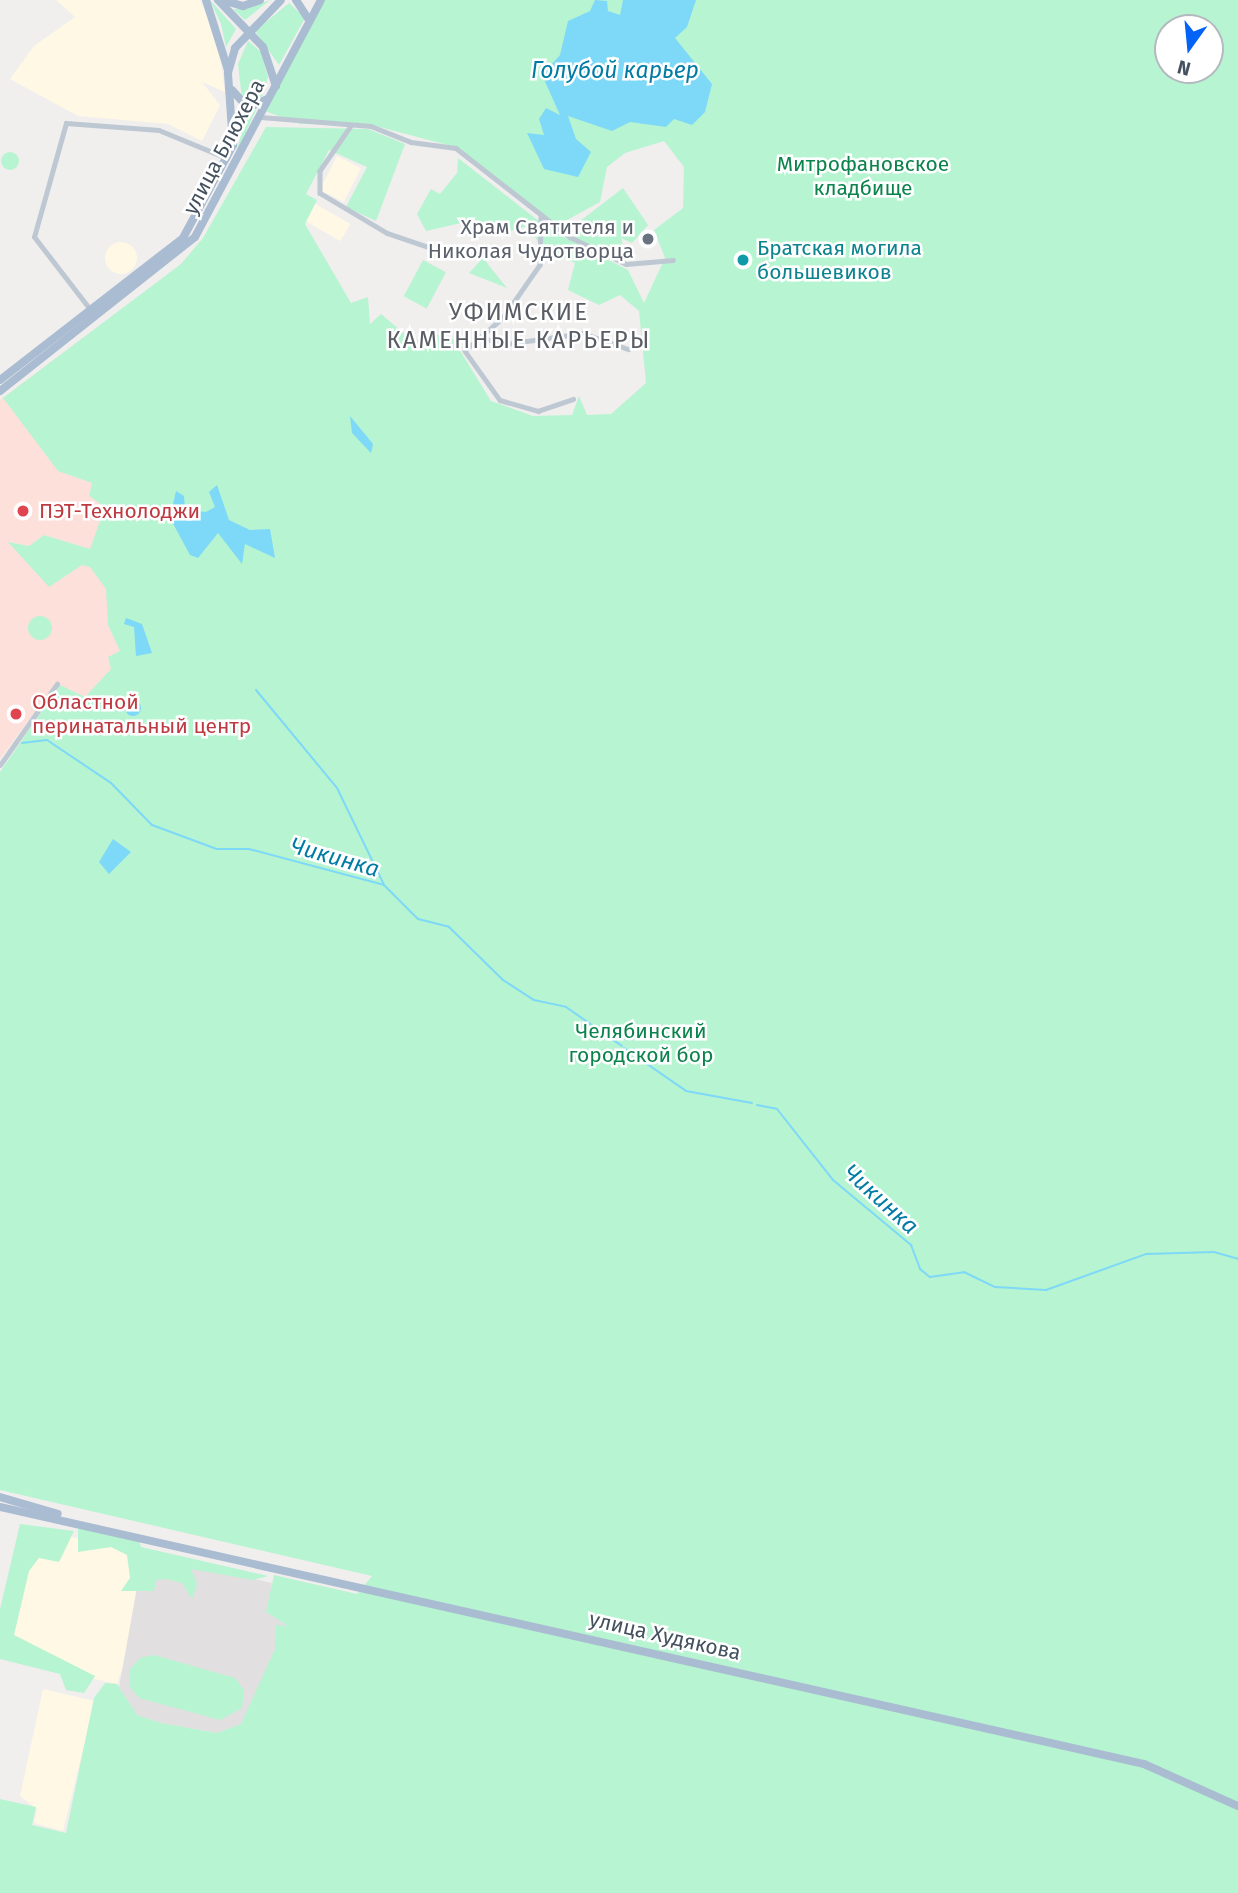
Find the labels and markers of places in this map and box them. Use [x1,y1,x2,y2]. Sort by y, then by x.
place label: Храм Святителя и Николая Чудотворца [428,214,634,264]
marker: Храм Святителя и Николая Чудотворца [640,231,656,247]
place label: Братская могила большевиков [757,235,922,285]
marker: Братская могила большевиков [735,252,751,268]
place label: ПЭТ-Технолоджи [39,498,200,524]
marker: ПЭТ-Технолоджи [13,501,33,521]
place label: Областной перинатальный центр [32,689,251,739]
marker: Областной перинатальный центр [6,704,26,724]

